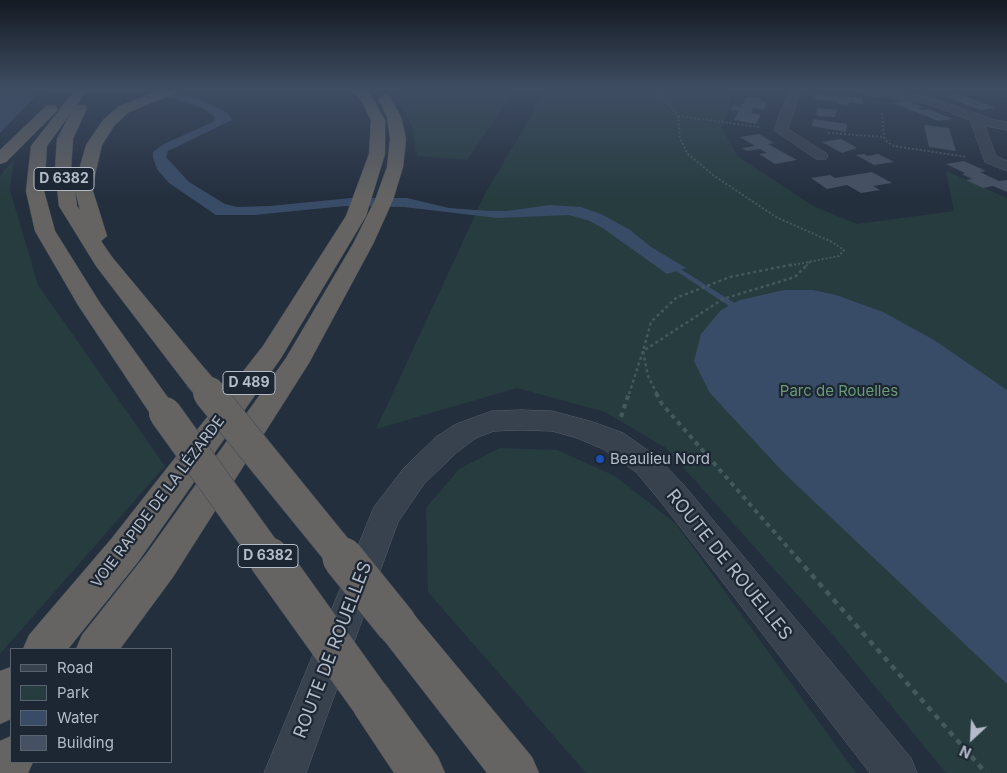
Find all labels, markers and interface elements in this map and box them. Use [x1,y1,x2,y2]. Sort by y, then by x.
road number: D 6382 [34,168,94,190]
road number: D 489 [223,372,275,394]
park label: Parc de Rouelles [780,382,898,400]
street label: VOIE RAPIDE DE LA LÉZARDE [88,413,228,591]
place label: Beaulieu Nord [610,450,710,468]
marker: Beaulieu Nord [594,453,606,465]
street label: ROUTE DE ROUELLES [662,485,796,645]
road number: D 6382 [238,544,298,568]
street label: ROUTE DE ROUELLES [289,559,377,741]
legend [10,648,172,763]
text: Road [57,658,93,677]
text: Park [57,683,89,702]
text: Water [57,708,99,727]
north arrow [947,713,997,763]
text: Building [57,733,114,752]
text: N [957,742,974,762]

